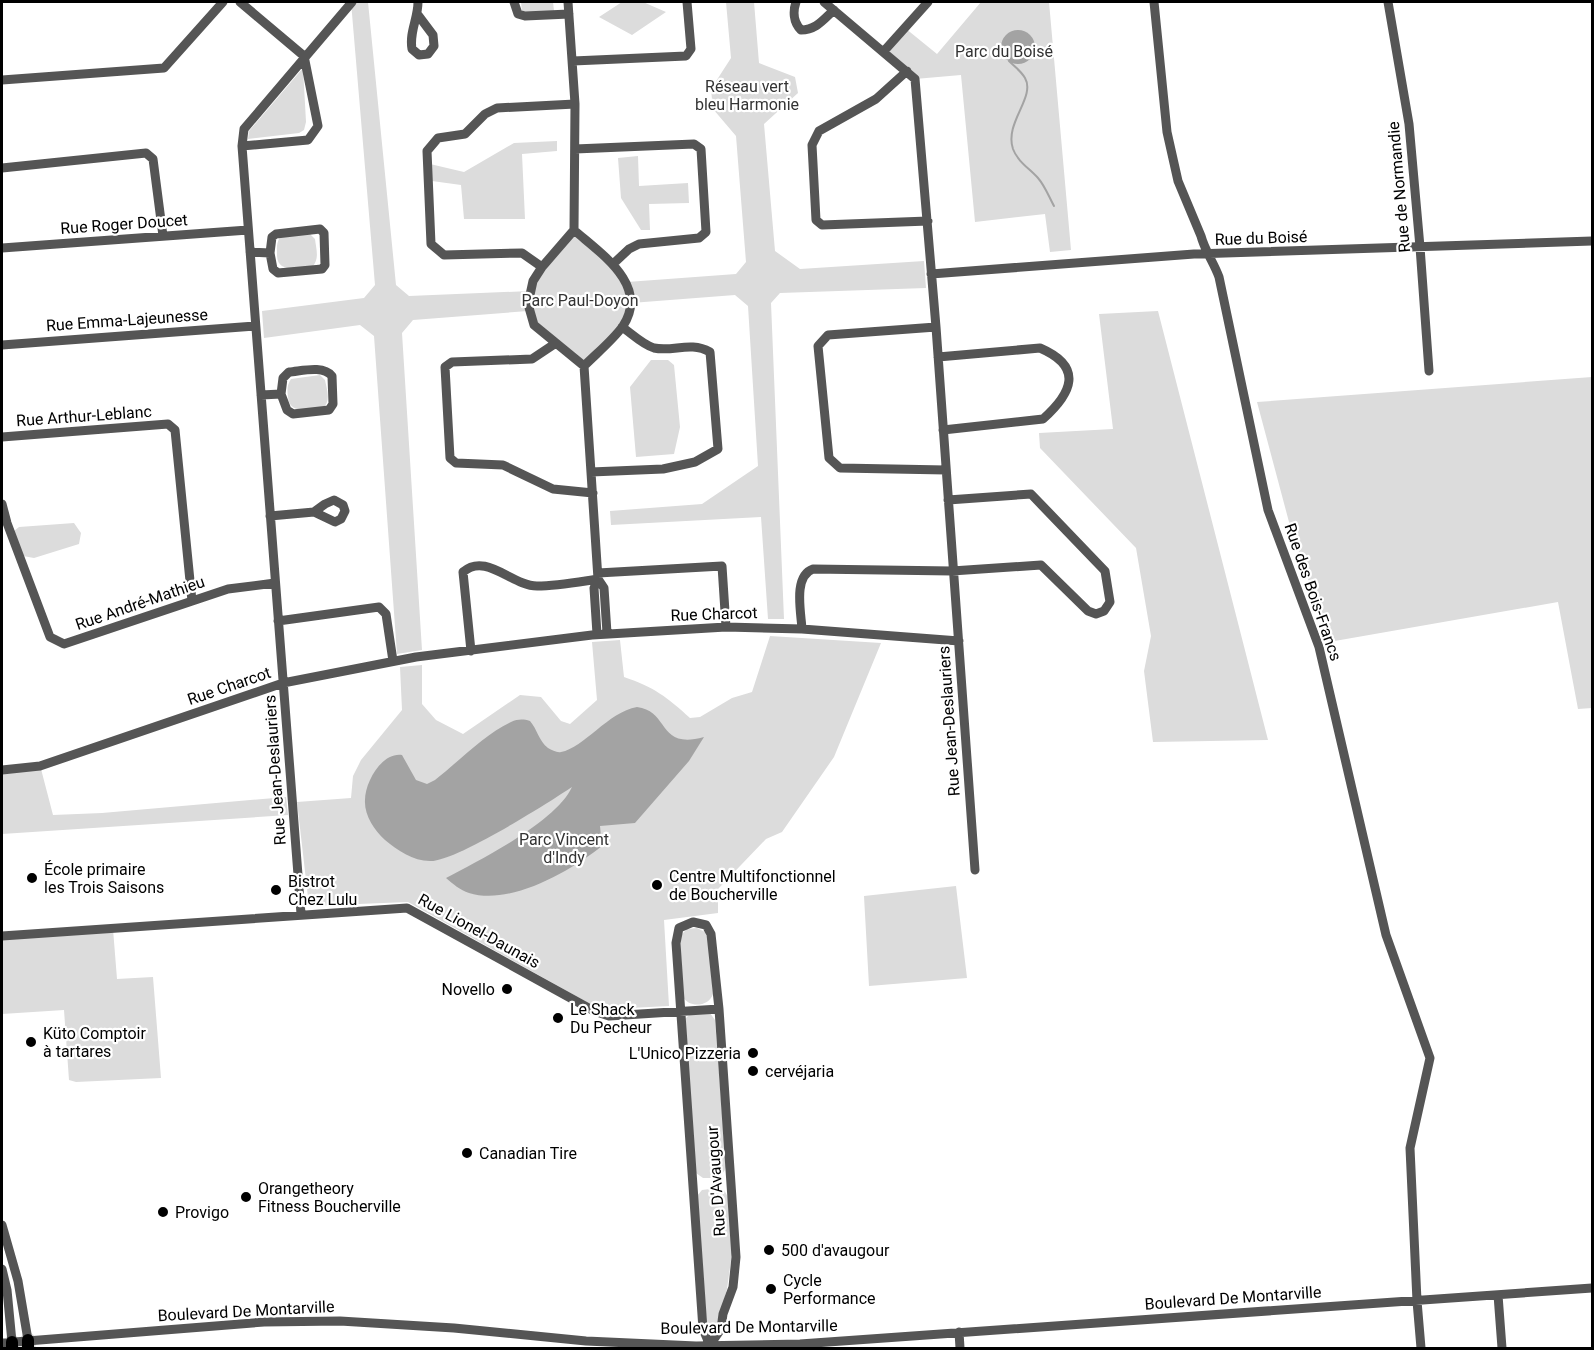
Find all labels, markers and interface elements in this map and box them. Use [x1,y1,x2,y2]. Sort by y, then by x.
park label: Parc du Boisé [955,42,1053,61]
park label: Réseau vert bleu Harmonie [695,77,799,114]
street label: Rue de Normandie [1384,121,1414,253]
street label: Rue Roger Doucet [60,210,188,238]
street label: Rue du Boisé [1214,227,1308,249]
park label: Parc Paul-Doyon [521,291,639,310]
street label: Rue Emma-Lajeunesse [45,305,209,335]
street label: Rue Arthur-Leblanc [16,402,152,430]
street label: Rue des Bois-Francs [1281,521,1345,663]
street label: Rue André-Mathieu [73,572,207,634]
street label: Rue Charcot [670,603,758,625]
street label: Rue Jean-Deslauriers [934,645,964,797]
street label: Rue Charcot [185,663,273,709]
street label: Rue Jean-Deslauriers [260,694,290,846]
park label: Parc Vincent d'Indy [519,830,609,867]
place label: École primaire les Trois Saisons [44,860,164,897]
place label: Centre Multifonctionnel de Boucherville [669,867,836,904]
marker: École primaire les Trois Saisons [25,871,39,885]
place label: Bistrot Chez Lulu [288,872,357,909]
marker: Centre Multifonctionnel de Boucherville [650,878,664,892]
marker: Bistrot Chez Lulu [269,883,283,897]
street label: Rue Lionel-Daunais [415,890,543,972]
place label: Novello [442,980,495,999]
marker: Novello [500,982,514,996]
place label: Le Shack Du Pecheur [570,1000,652,1037]
marker: Le Shack Du Pecheur [551,1011,565,1025]
place label: Küto Comptoir à tartares [43,1024,147,1061]
marker: Küto Comptoir à tartares [24,1035,38,1049]
place label: L'Unico Pizzeria [629,1044,741,1063]
marker: L'Unico Pizzeria [746,1046,760,1060]
place label: cervéjaria [765,1062,834,1081]
marker: cervéjaria [746,1064,760,1078]
street label: Rue D'Avaugour [703,1124,729,1237]
place label: Canadian Tire [479,1144,577,1163]
marker: Canadian Tire [460,1146,474,1160]
place label: Orangetheory Fitness Boucherville [258,1179,401,1216]
marker: Orangetheory Fitness Boucherville [239,1190,253,1204]
place label: Provigo [175,1203,229,1222]
marker: Provigo [156,1205,170,1219]
place label: 500 d'avaugour [781,1241,890,1260]
marker: 500 d'avaugour [762,1243,776,1257]
place label: Cycle Performance [783,1271,876,1308]
marker: Cycle Performance [764,1282,778,1296]
street label: Boulevard De Montarville [1144,1282,1322,1314]
street label: Boulevard De Montarville [157,1297,335,1325]
street label: Boulevard De Montarville [660,1316,838,1338]

